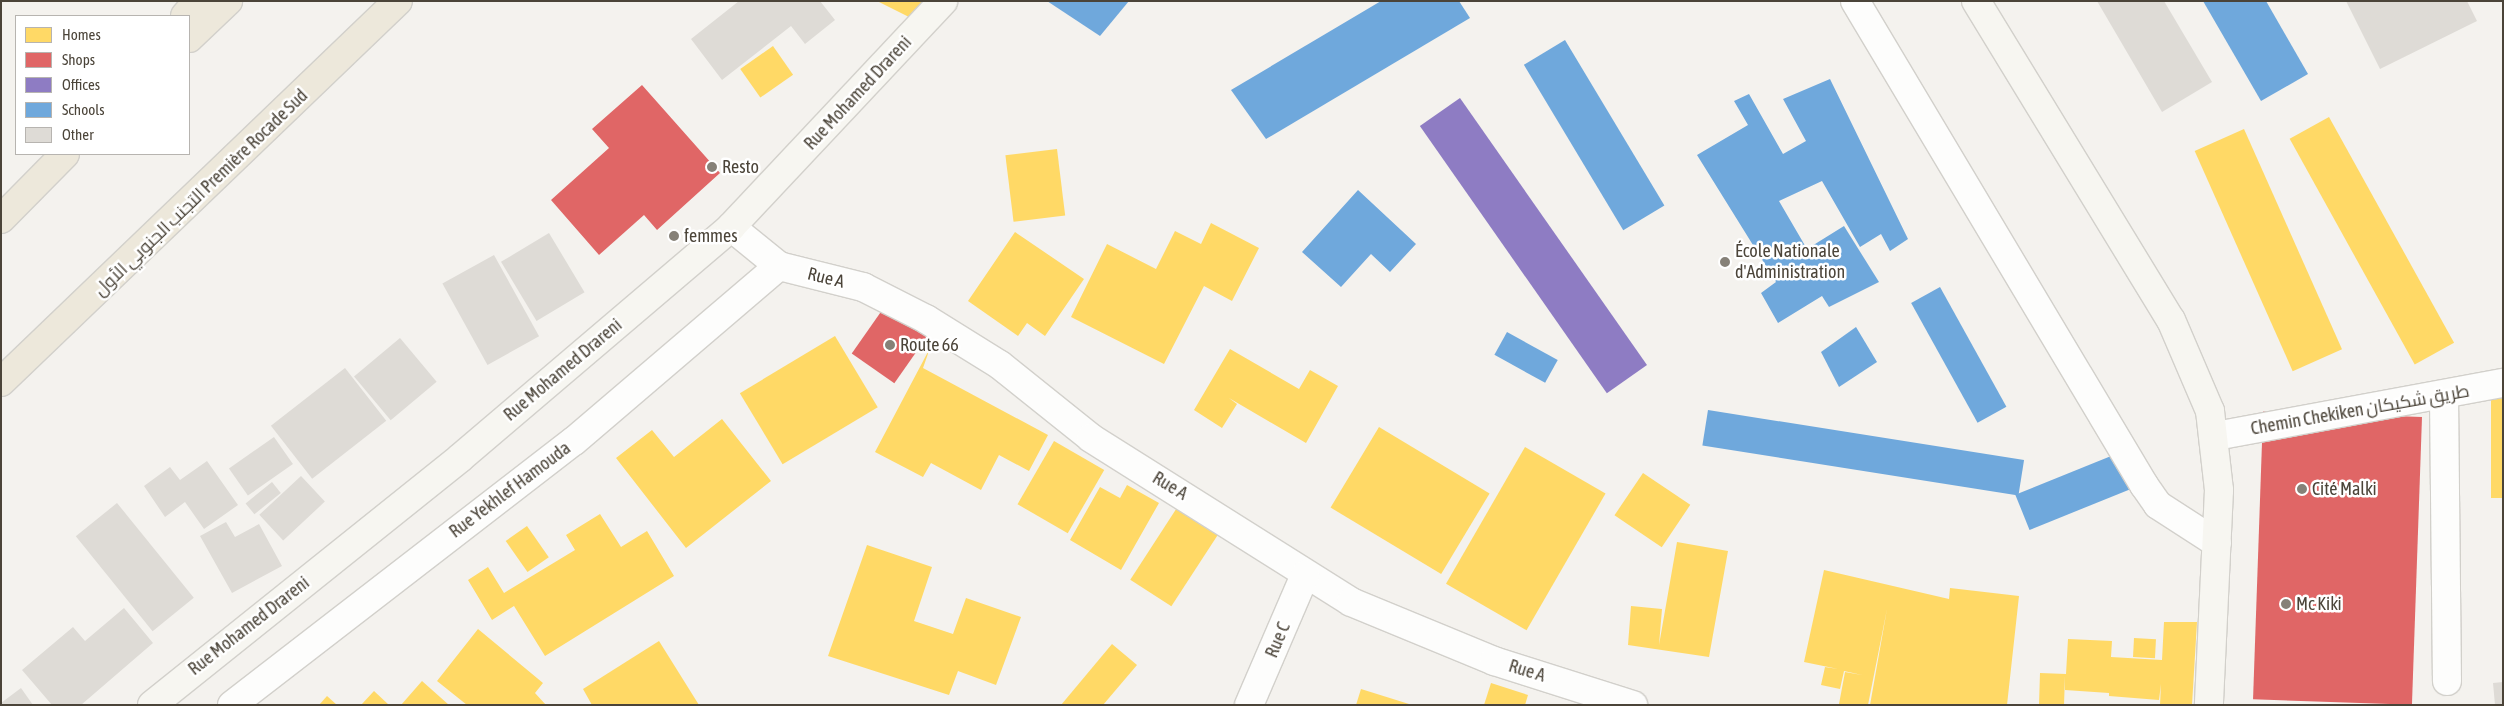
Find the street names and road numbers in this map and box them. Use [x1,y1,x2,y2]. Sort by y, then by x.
street label: Rue Mohamed Drareni [800,32,916,154]
street label: التجنب الجنوبي الأول Première Rocade Sud [90,85,312,301]
street label: Rue A [805,263,847,293]
street label: Rue Mohamed Drareni [499,314,627,426]
street label: Chemin Chekiken طريق شكيكان [2249,380,2471,440]
street label: Rue Yekhlef Hamouda [445,437,575,543]
street label: Rue A [1149,467,1191,505]
street label: Rue Mohamed Drareni [184,572,314,680]
street label: Rue C [1261,619,1295,661]
street label: Rue A [1506,655,1548,687]

